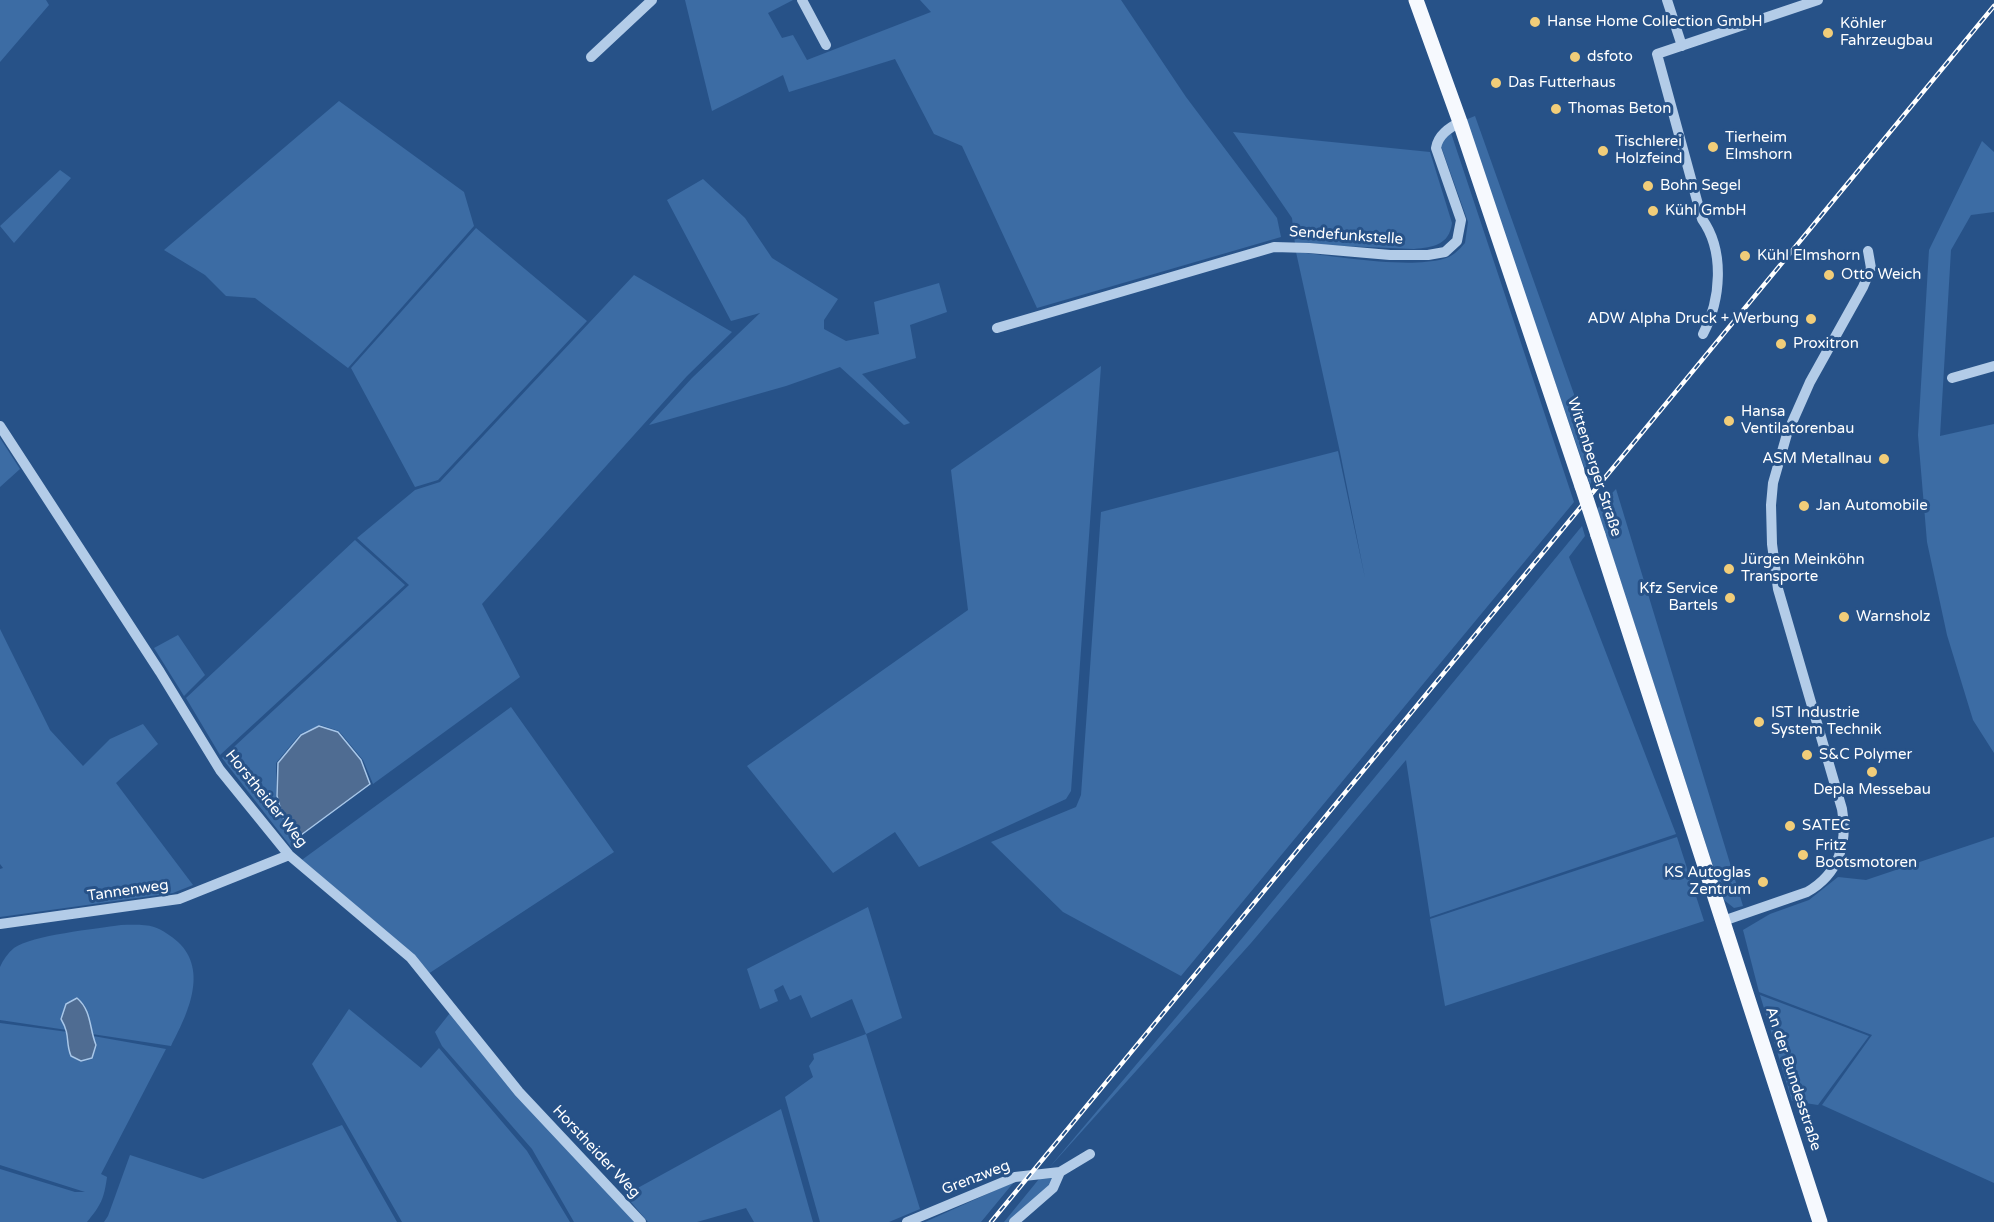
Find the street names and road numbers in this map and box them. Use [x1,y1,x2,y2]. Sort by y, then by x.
street label: Sendefunkstelle [1288,223,1404,249]
street label: Wittenberger Straße [1563,395,1625,539]
street label: Horstheider Weg [221,747,311,851]
street label: Tannenweg [86,876,170,906]
street label: An der Bundesstraße [1761,1005,1825,1153]
street label: Horstheider Weg [548,1102,644,1202]
street label: Grenzweg [939,1157,1013,1199]

